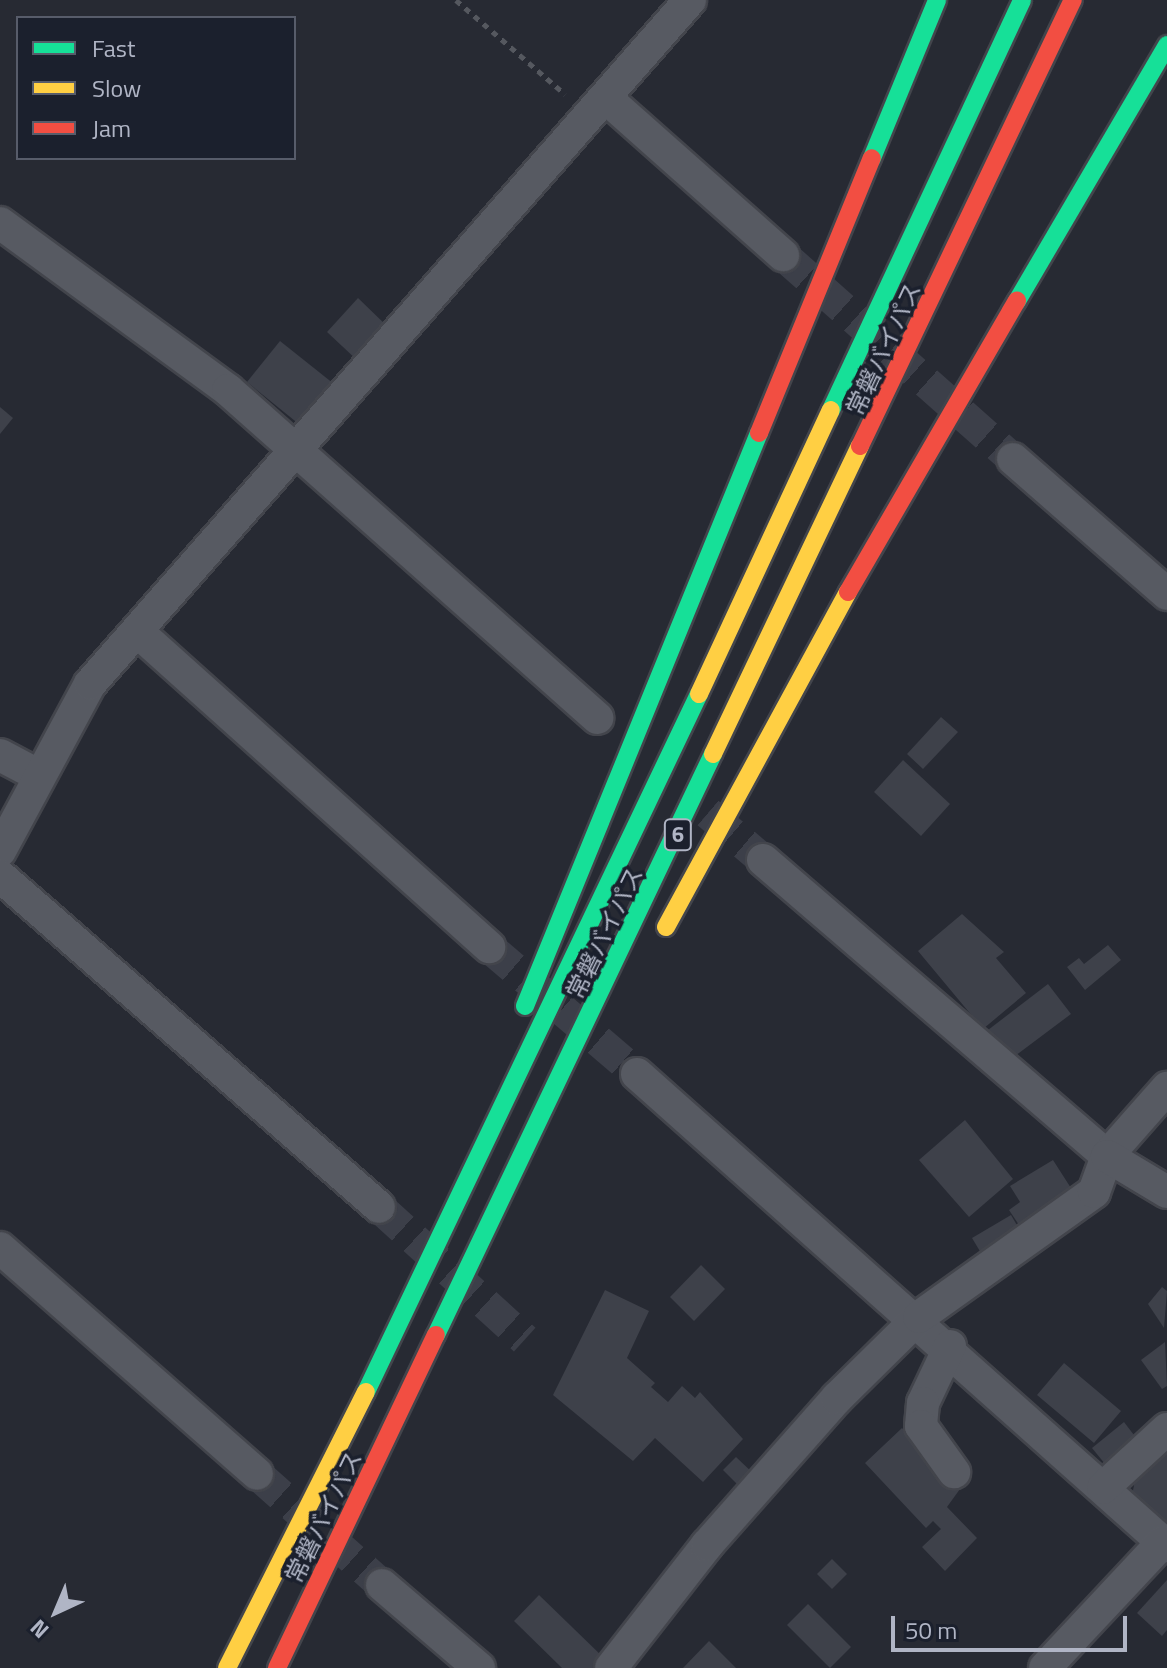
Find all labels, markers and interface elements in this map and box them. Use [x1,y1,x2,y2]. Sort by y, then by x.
legend [16,16,296,160]
text: Fast [92,30,135,66]
text: Slow [92,70,141,106]
text: Jam [92,110,131,146]
street label: 常磐バイパス [841,278,927,420]
road number: 6 [662,817,694,853]
street label: 常磐バイパス [560,862,650,1004]
street label: 常磐バイパス [279,1446,369,1588]
north arrow [16,1572,96,1652]
scale bar [895,1600,1131,1650]
text: N [22,1612,57,1647]
text: 50 m [905,1612,957,1648]

